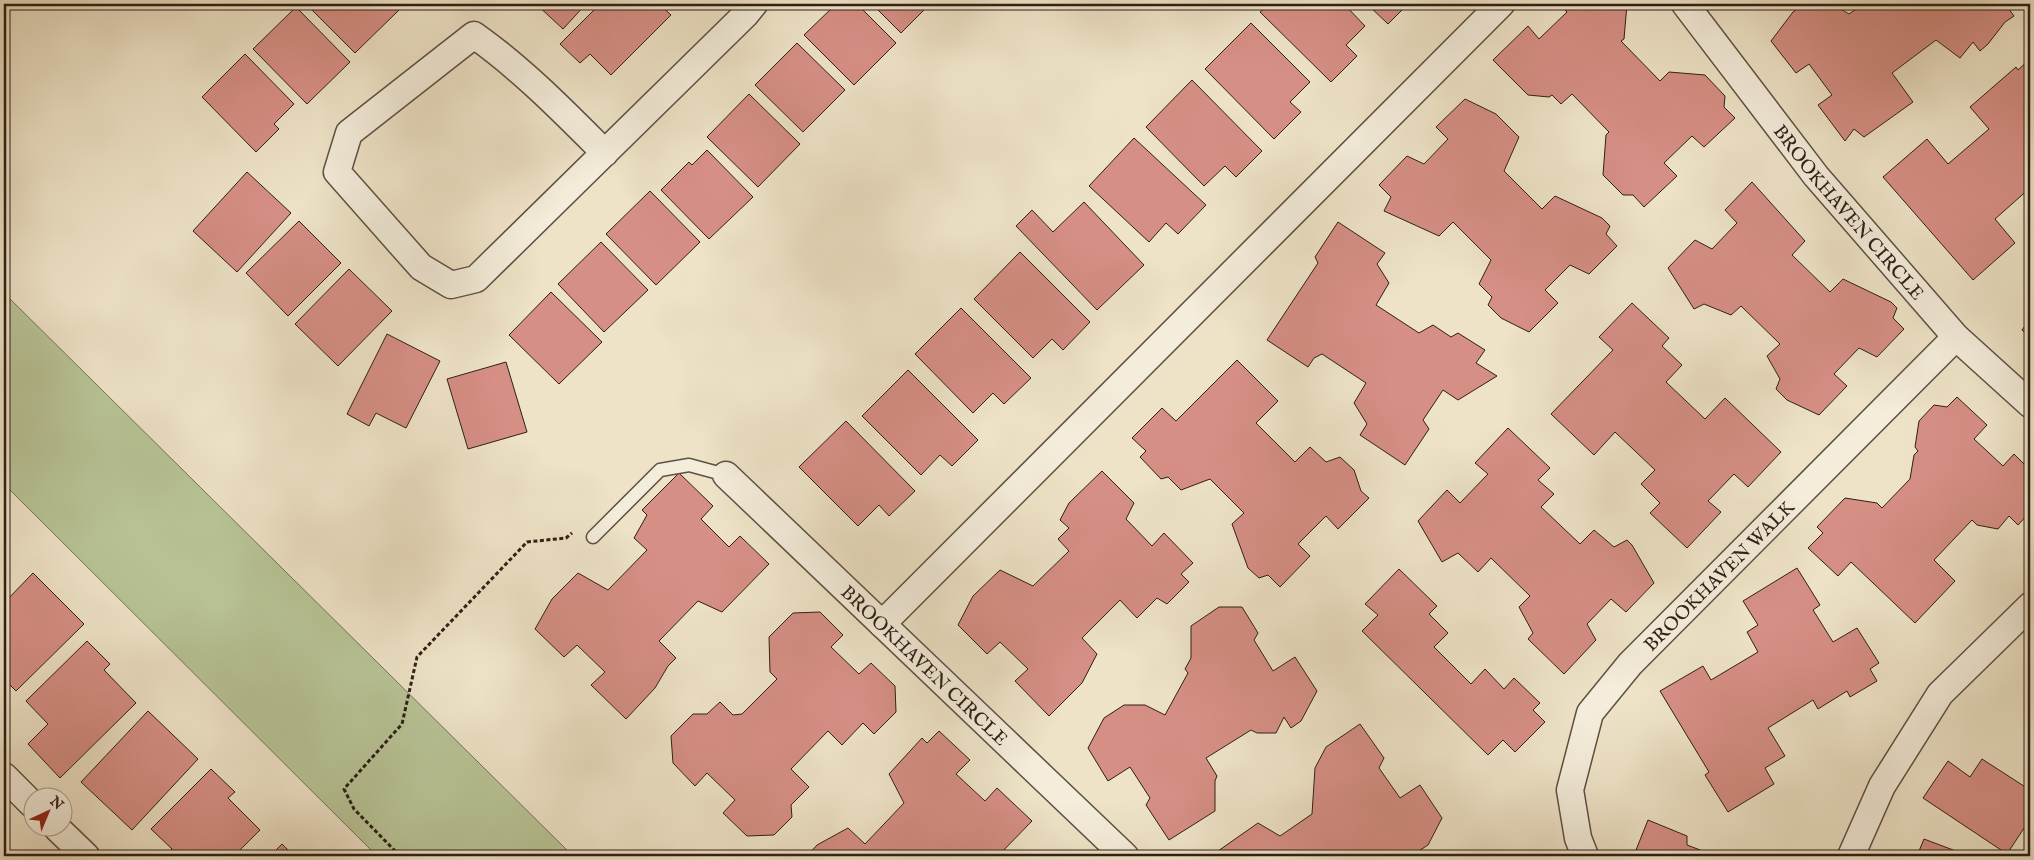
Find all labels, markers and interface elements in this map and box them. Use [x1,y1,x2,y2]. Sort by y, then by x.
street label: BROOKHAVEN CIRCLE [1767,120,1928,306]
street label: BROOKHAVEN WALK [1640,496,1800,657]
street label: BROOKHAVEN CIRCLE [835,581,1012,752]
north arrow [22,788,72,838]
text: N [45,792,67,814]

